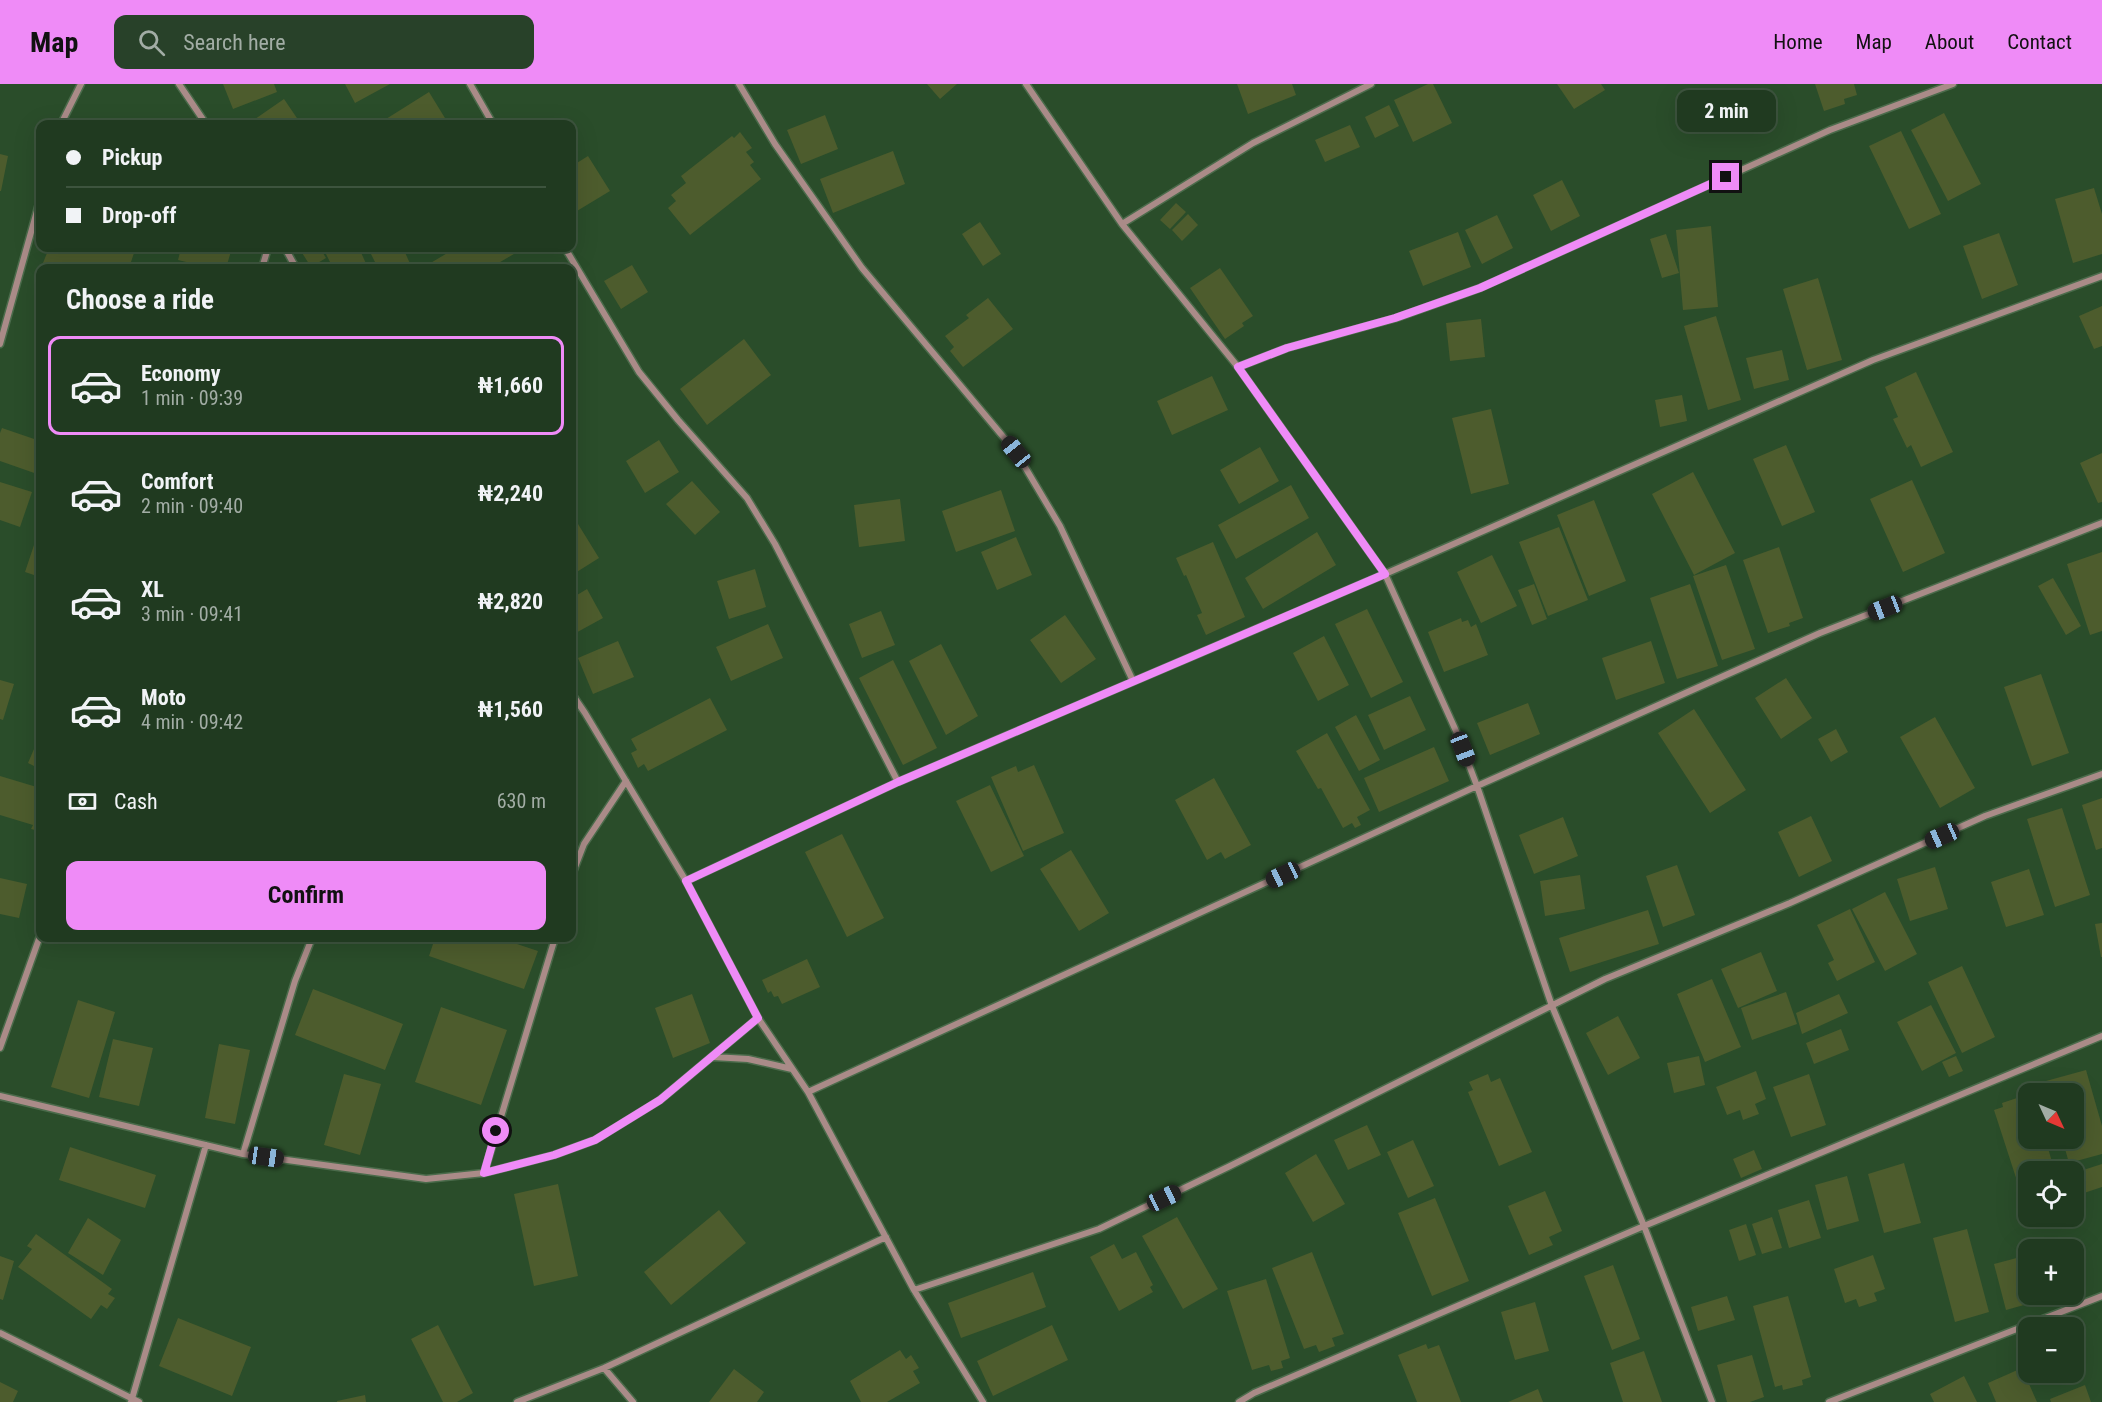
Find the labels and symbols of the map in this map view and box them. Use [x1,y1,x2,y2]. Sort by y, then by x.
callout: 2 min [1676,90,1776,132]
route end [1712,163,1739,190]
car [998,432,1034,472]
car [1865,593,1905,623]
car [1448,729,1478,769]
car [1922,820,1962,852]
car [1263,859,1303,891]
north arrow [2018,1083,2084,1149]
route start [482,1117,509,1144]
car [247,1146,285,1168]
car [1144,1182,1184,1214]

